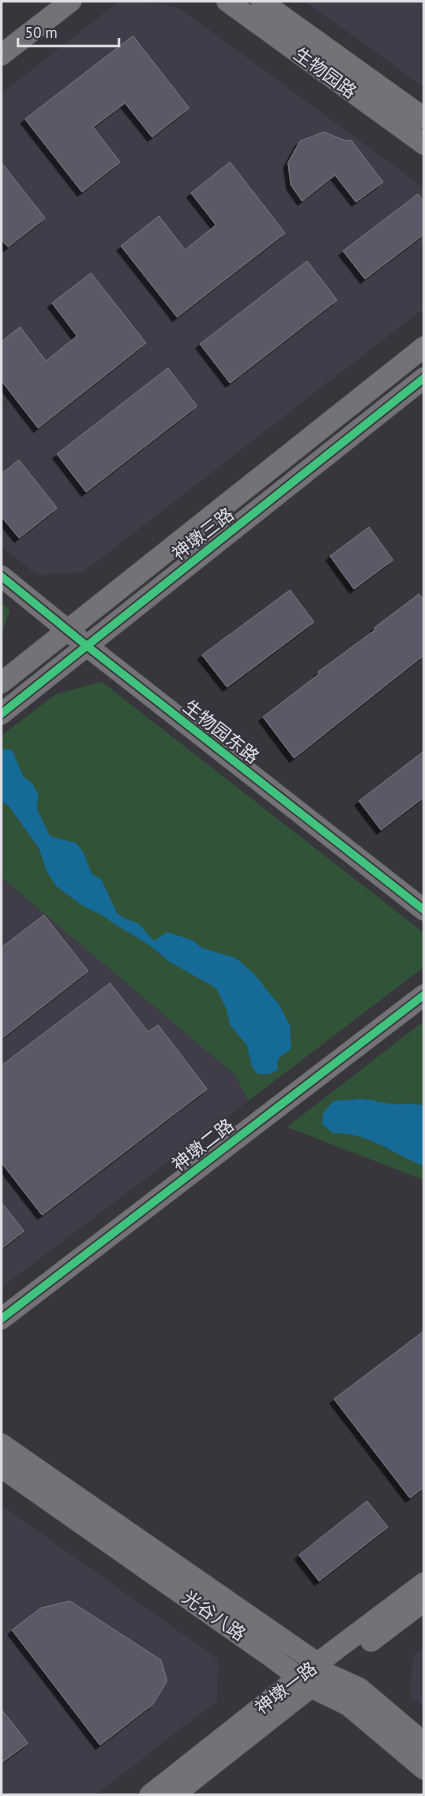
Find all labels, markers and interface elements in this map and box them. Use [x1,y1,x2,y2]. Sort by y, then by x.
scale bar [18,15,119,47]
text: 50 m [25,23,58,42]
street label: 生物园路 [289,42,361,103]
street label: 神墩三路 [167,502,238,565]
street label: 生物园东路 [179,695,264,768]
street label: 神墩二路 [167,1113,238,1176]
street label: 光谷八路 [178,1586,250,1646]
street label: 神墩一路 [250,1656,321,1719]

